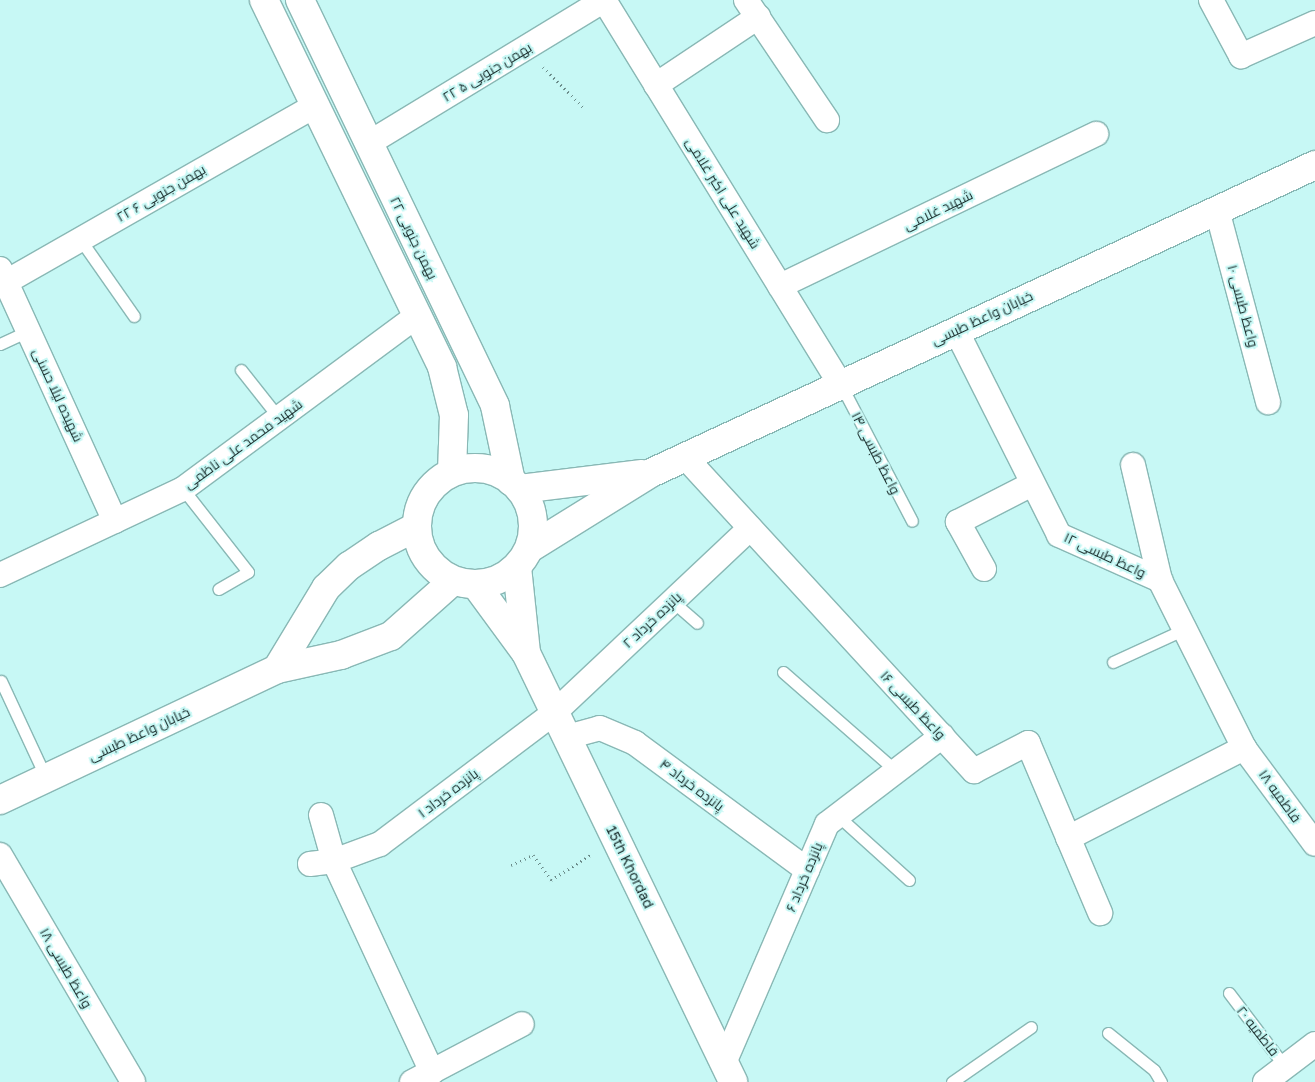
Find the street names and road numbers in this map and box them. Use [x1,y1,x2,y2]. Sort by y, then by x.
street label: ۲۲ بهمن جنوبی ۵ [439,39,535,105]
street label: شهید علی اکبر غلامی [682,134,764,252]
street label: ۲۲ بهمن جنوبی ۶ [113,161,209,225]
street label: شهید غلامی [901,186,975,234]
street label: ۲۲ بهمن جنوبی [387,194,441,282]
street label: واعظ طبسی ۱۰ [1224,263,1262,349]
street label: خیابان واعظ طبسی [929,287,1035,349]
street label: شهیده لیلا حسنی [29,346,87,444]
street label: شهید محمد علی ناظمی [180,395,306,493]
street label: واعظ طبسی ۱۴ [848,409,904,497]
street label: واعظ طبسی ۱۲ [1061,529,1149,581]
street label: پانزده خرداد ۲ [619,588,685,652]
street label: واعظ طبسی ۱۶ [877,667,949,743]
street label: خیابان واعظ طبسی [86,703,192,765]
street label: پانزده خرداد ۴ [656,755,728,815]
street label: پانزده خرداد ۱ [414,765,482,821]
street label: فاطمیه ۱۸ [1255,766,1305,826]
street label: 15th Khordad [603,823,657,911]
street label: پانزده خرداد ۶ [782,840,826,914]
street label: واعظ طبسی ۱۸ [36,925,96,1011]
street label: فاطمیه ۲۰ [1233,1003,1283,1059]

